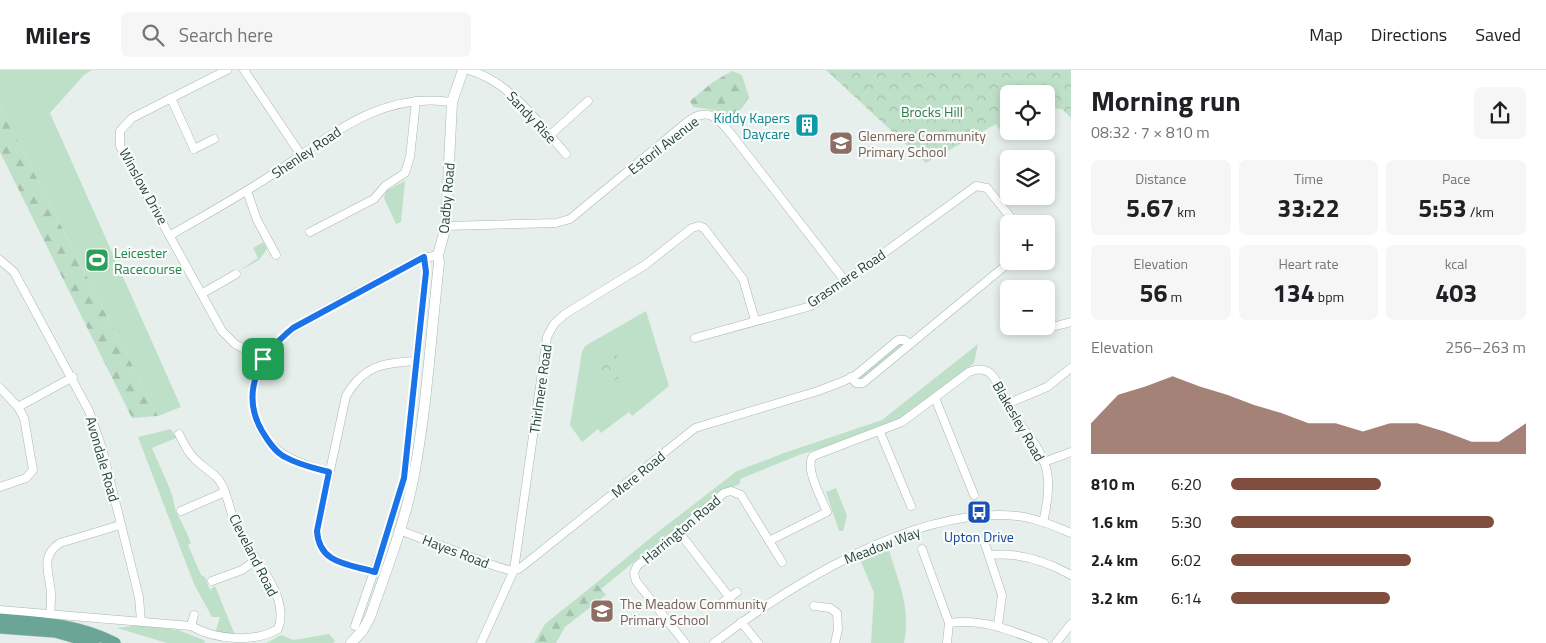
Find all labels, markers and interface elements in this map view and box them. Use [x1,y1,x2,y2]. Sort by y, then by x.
search box [121,12,471,57]
text: Milers [25,17,91,53]
text: Search here [179,20,273,49]
icon: search [139,21,167,49]
text: Map [1309,21,1343,48]
text: Directions [1371,21,1447,48]
text: Saved [1475,21,1521,48]
text: Morning run [1091,79,1241,122]
map controls [1000,85,1055,335]
button: locate [1000,85,1055,140]
street label: Sandy Rise [502,86,562,148]
button: share [1474,87,1526,139]
park label: Brocks Hill [901,101,963,122]
place label: Kiddy Kapers Daycare [714,107,790,144]
street label: Estoril Avenue [623,111,703,179]
building icon: Kiddy Kapers Daycare [794,112,820,138]
text: 08:32 · 7 × 810 m [1091,120,1210,144]
street label: Shenley Road [267,121,345,183]
place label: Glenmere Community Primary School [858,125,986,162]
school or university icon: Glenmere Community Primary School [828,130,854,156]
street label: Winslow Drive [114,144,174,228]
button: layers [1000,150,1055,205]
street label: Oadby Road [432,162,460,234]
text: Distance [1135,168,1186,189]
text: Time [1294,168,1323,189]
text: Pace [1442,168,1470,189]
text: 5.67 [1126,189,1174,227]
text: 33:22 [1277,189,1340,227]
text: 5:53 [1418,189,1467,227]
text: km [1174,201,1196,222]
text: /km [1467,201,1494,222]
button: + [1000,215,1055,270]
place label: Leicester Racecourse [114,242,182,279]
street label: Grasmere Road [802,244,890,312]
sports icon: Leicester Racecourse [84,247,110,273]
text: Elevation [1134,253,1188,274]
text: Heart rate [1278,253,1339,274]
text: kcal [1445,253,1468,274]
text: 56 [1139,274,1167,312]
text: 134 [1273,274,1315,312]
text: 403 [1435,274,1477,312]
button: − [1000,280,1055,335]
text: m [1167,286,1182,307]
text: bpm [1315,286,1344,307]
text: Elevation [1091,335,1153,359]
text: 256–263 m [1445,335,1526,359]
pin [242,338,284,380]
street label: Thirlmere Road [523,343,557,435]
icon: arrive [249,345,277,373]
street label: Blakesley Road [988,377,1050,465]
street label: Avondale Road [81,414,125,504]
street label: Mere Road [607,446,669,502]
text: 810 m [1091,472,1135,496]
text: 6:20 [1171,472,1201,496]
street label: Harrington Road [637,490,725,568]
bus stop icon: Upton Drive [966,499,992,525]
street label: Cleveland Road [224,510,284,600]
text: 1.6 km [1091,510,1138,534]
text: 5:30 [1171,510,1201,534]
street label: Meadow Way [841,521,923,569]
place label: Upton Drive [944,526,1014,547]
street label: Hayes Road [420,529,492,573]
text: 2.4 km [1091,548,1138,572]
text: 6:02 [1171,548,1201,572]
text: 3.2 km [1091,586,1138,610]
text: 6:14 [1171,586,1201,610]
place label: The Meadow Community Primary School [620,593,767,630]
school or university icon: The Meadow Community Primary School [589,598,615,624]

